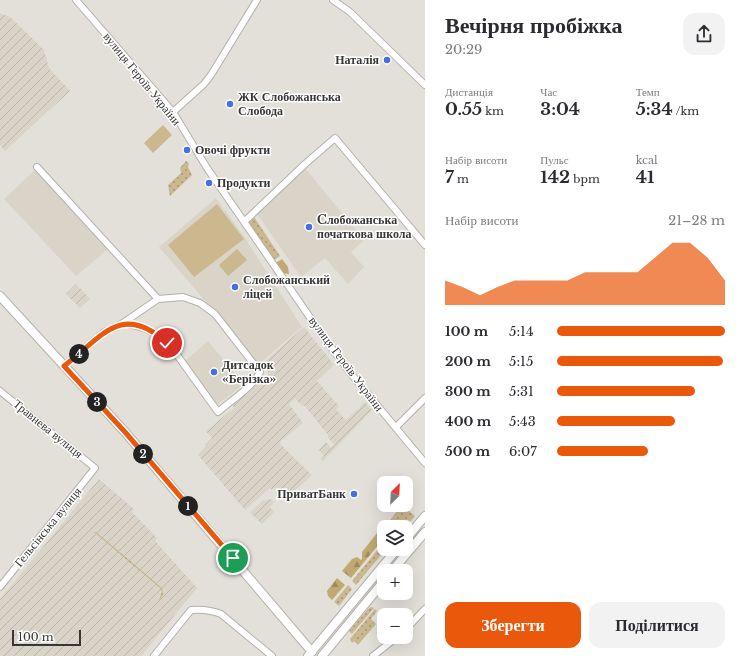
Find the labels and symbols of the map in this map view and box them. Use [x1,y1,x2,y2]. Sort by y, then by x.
street label: вулиця Героїв України [100,29,185,129]
place label: Наталія [335,52,380,67]
marker: Наталія [382,55,392,65]
place label: ЖК Слобожанська Слобода [238,89,341,118]
marker: ЖК Слобожанська Слобода [225,99,235,109]
place label: Овочі фрукти [195,142,270,157]
marker: Овочі фрукти [182,145,192,155]
place label: Продукти [217,175,271,190]
marker: Продукти [204,178,214,188]
place label: Cлобожанська початкова школа [317,212,412,241]
marker: Cлобожанська початкова школа [304,222,314,232]
place label: Слобожанський ліцей [243,272,330,301]
marker: Слобожанський ліцей [230,282,240,292]
street label: вулиця Героїв України [306,313,387,415]
pin [150,326,184,360]
pin: 4 [69,344,89,364]
place label: Дитсадок «Берізка» [222,357,276,386]
marker: Дитсадок «Берізка» [209,367,219,377]
pin: 3 [87,392,107,412]
street label: Травнева вулиця [11,396,86,461]
pin: 2 [133,444,153,464]
north arrow [377,476,413,512]
street label: Гельсінська вулиця [11,483,85,570]
place label: ПриватБанк [277,486,346,501]
marker: ПриватБанк [349,489,359,499]
pin: 1 [178,496,198,516]
pin [216,541,250,575]
scale bar [12,628,81,647]

